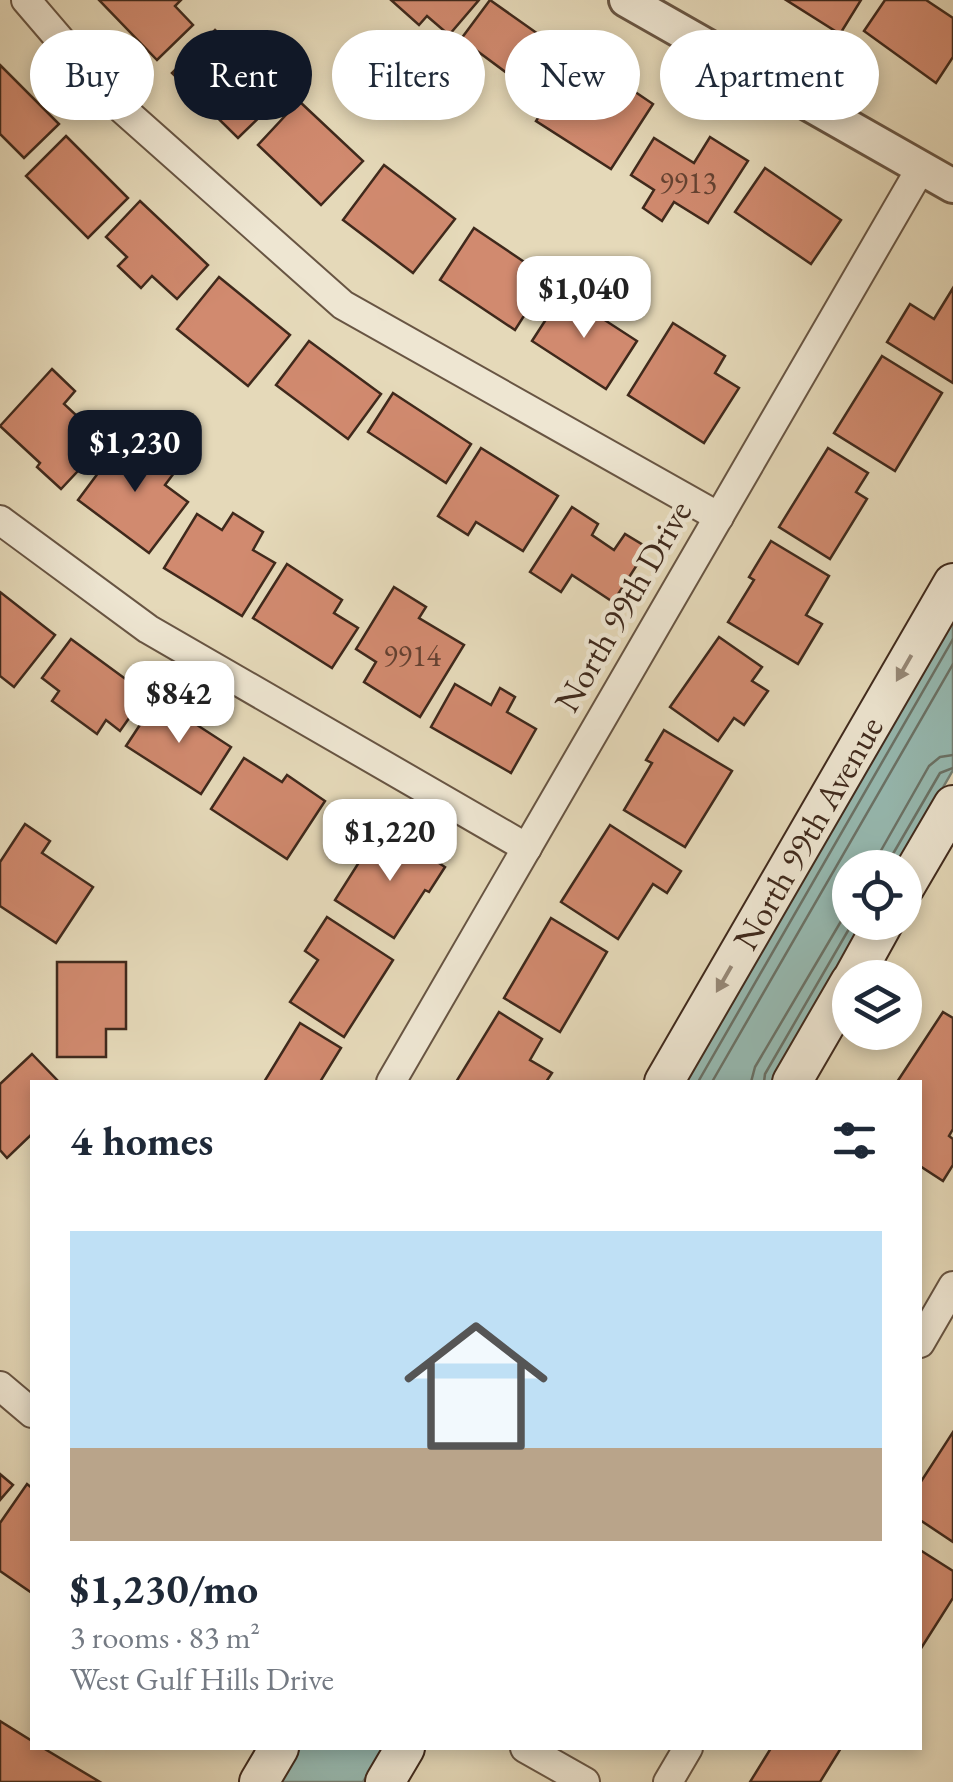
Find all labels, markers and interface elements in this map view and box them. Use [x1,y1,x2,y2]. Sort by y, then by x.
chip: Buy [30,30,154,120]
chip: Rent [174,30,312,120]
chip: Filters [332,30,485,120]
chip: New [505,30,640,120]
chip: Apartment [660,30,879,120]
house number: 9913 [659,163,717,202]
pin: $1,040 [503,256,665,341]
text: $1,040 [539,267,629,309]
pin: $1,230 [54,410,216,495]
text: $1,230 [90,421,180,463]
street label: North 99th Drive [544,492,701,720]
house number: 9914 [383,636,441,675]
one-way arrow [896,654,913,682]
pin: $842 [120,661,238,746]
text: $842 [146,672,212,714]
street label: North 99th Avenue [722,708,893,958]
pin: $1,220 [309,799,471,884]
text: $1,220 [345,810,435,852]
map controls [832,850,922,1050]
button: locate [832,850,922,940]
button: layers [832,960,922,1050]
one-way arrow [716,965,733,993]
text: 4 homes [70,1113,213,1168]
icon: filters [827,1113,882,1168]
icon: home [386,1296,566,1476]
text: $1,230/mo [70,1561,258,1616]
text: 3 rooms · 83 m² [70,1616,260,1658]
text: West Gulf Hills Drive [70,1658,334,1700]

